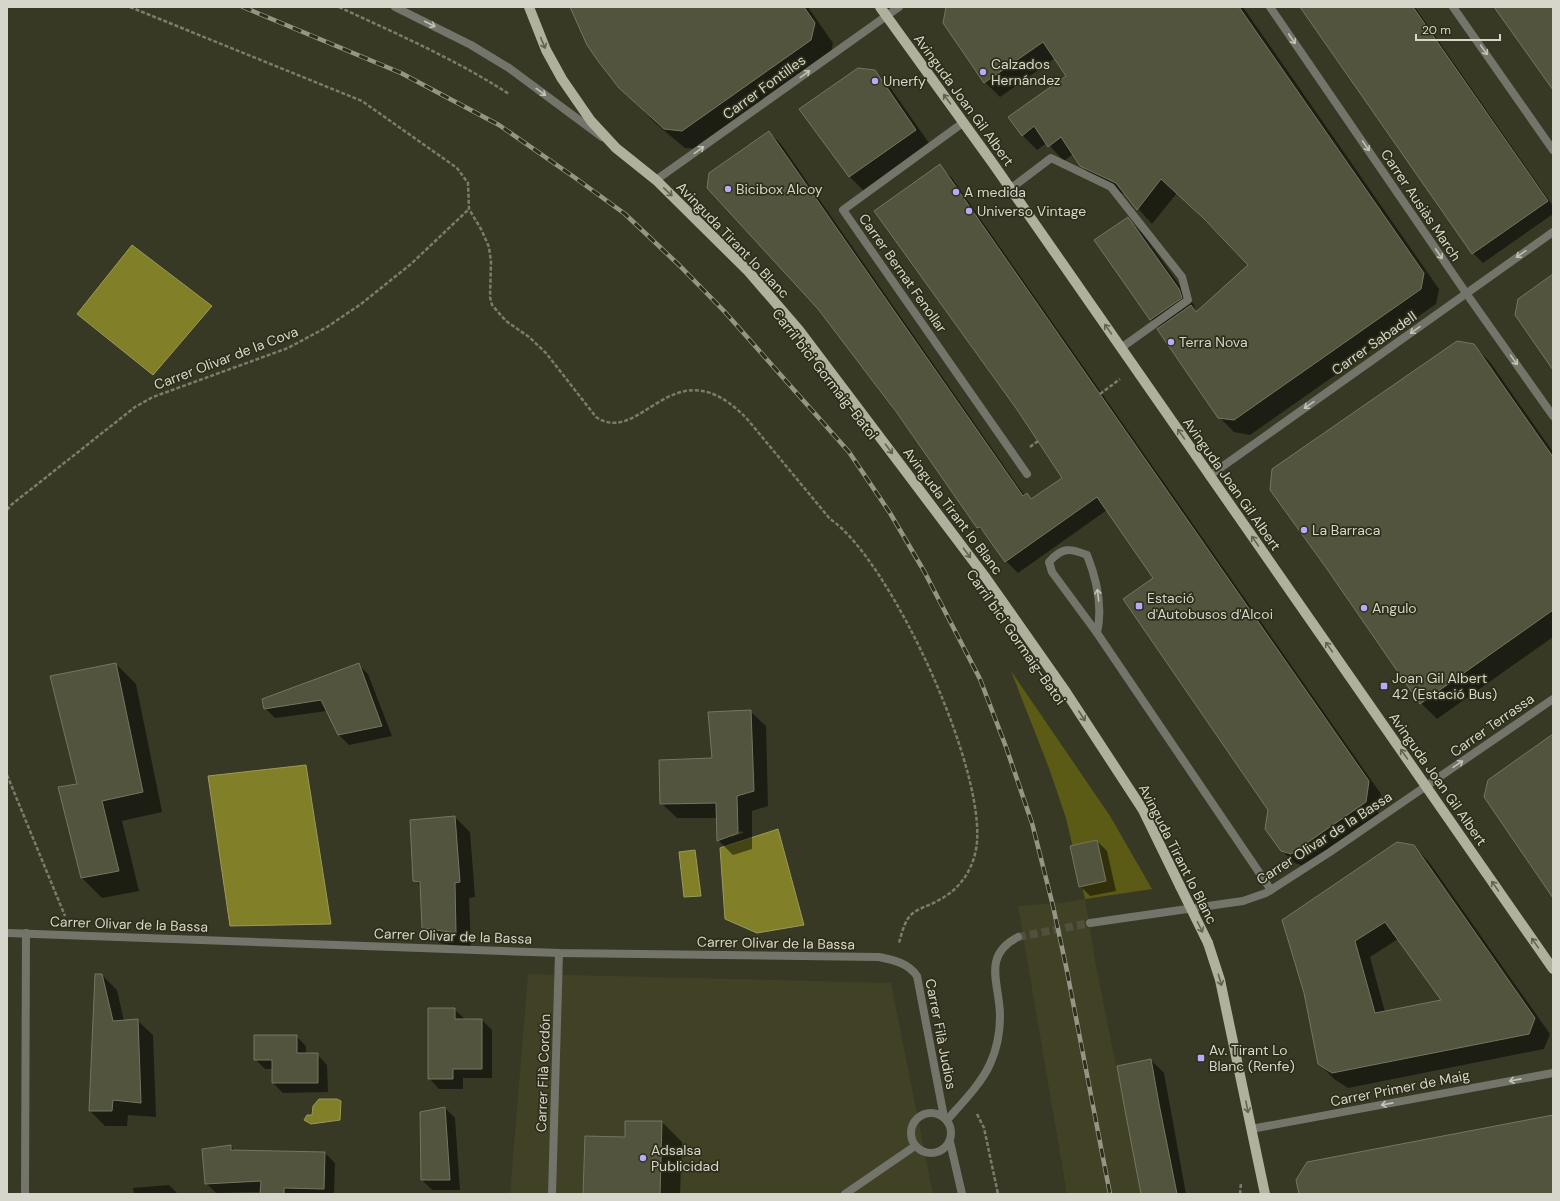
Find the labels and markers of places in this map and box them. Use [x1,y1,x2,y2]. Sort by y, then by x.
place label: Calzados Hernández [991,55,1061,89]
marker: Calzados Hernández [978,67,988,77]
place label: Unerfy [883,72,926,90]
marker: Unerfy [870,76,880,86]
place label: Bicibox Alcoy [736,180,823,198]
place label: A medida [964,183,1026,201]
marker: Bicibox Alcoy [723,184,733,194]
marker: A medida [951,187,961,197]
place label: Universo Vintage [977,202,1086,220]
marker: Universo Vintage [964,206,974,216]
place label: Terra Nova [1179,333,1248,351]
marker: Terra Nova [1166,337,1176,347]
place label: La Barraca [1312,521,1380,539]
marker: La Barraca [1299,525,1309,535]
place label: Estació d'Autobusos d'Alcoi [1147,589,1273,623]
place label: Angulo [1372,599,1417,617]
marker: Estació d'Autobusos d'Alcoi [1134,601,1144,611]
marker: Angulo [1359,603,1369,613]
place label: Joan Gil Albert 42 (Estació Bus) [1392,669,1497,703]
marker: Joan Gil Albert 42 (Estació Bus) [1379,681,1389,691]
place label: Av. Tirant Lo Blanc (Renfe) [1209,1041,1295,1075]
marker: Av. Tirant Lo Blanc (Renfe) [1196,1053,1206,1063]
place label: Adsalsa Publicidad [651,1141,719,1175]
marker: Adsalsa Publicidad [638,1153,648,1163]

